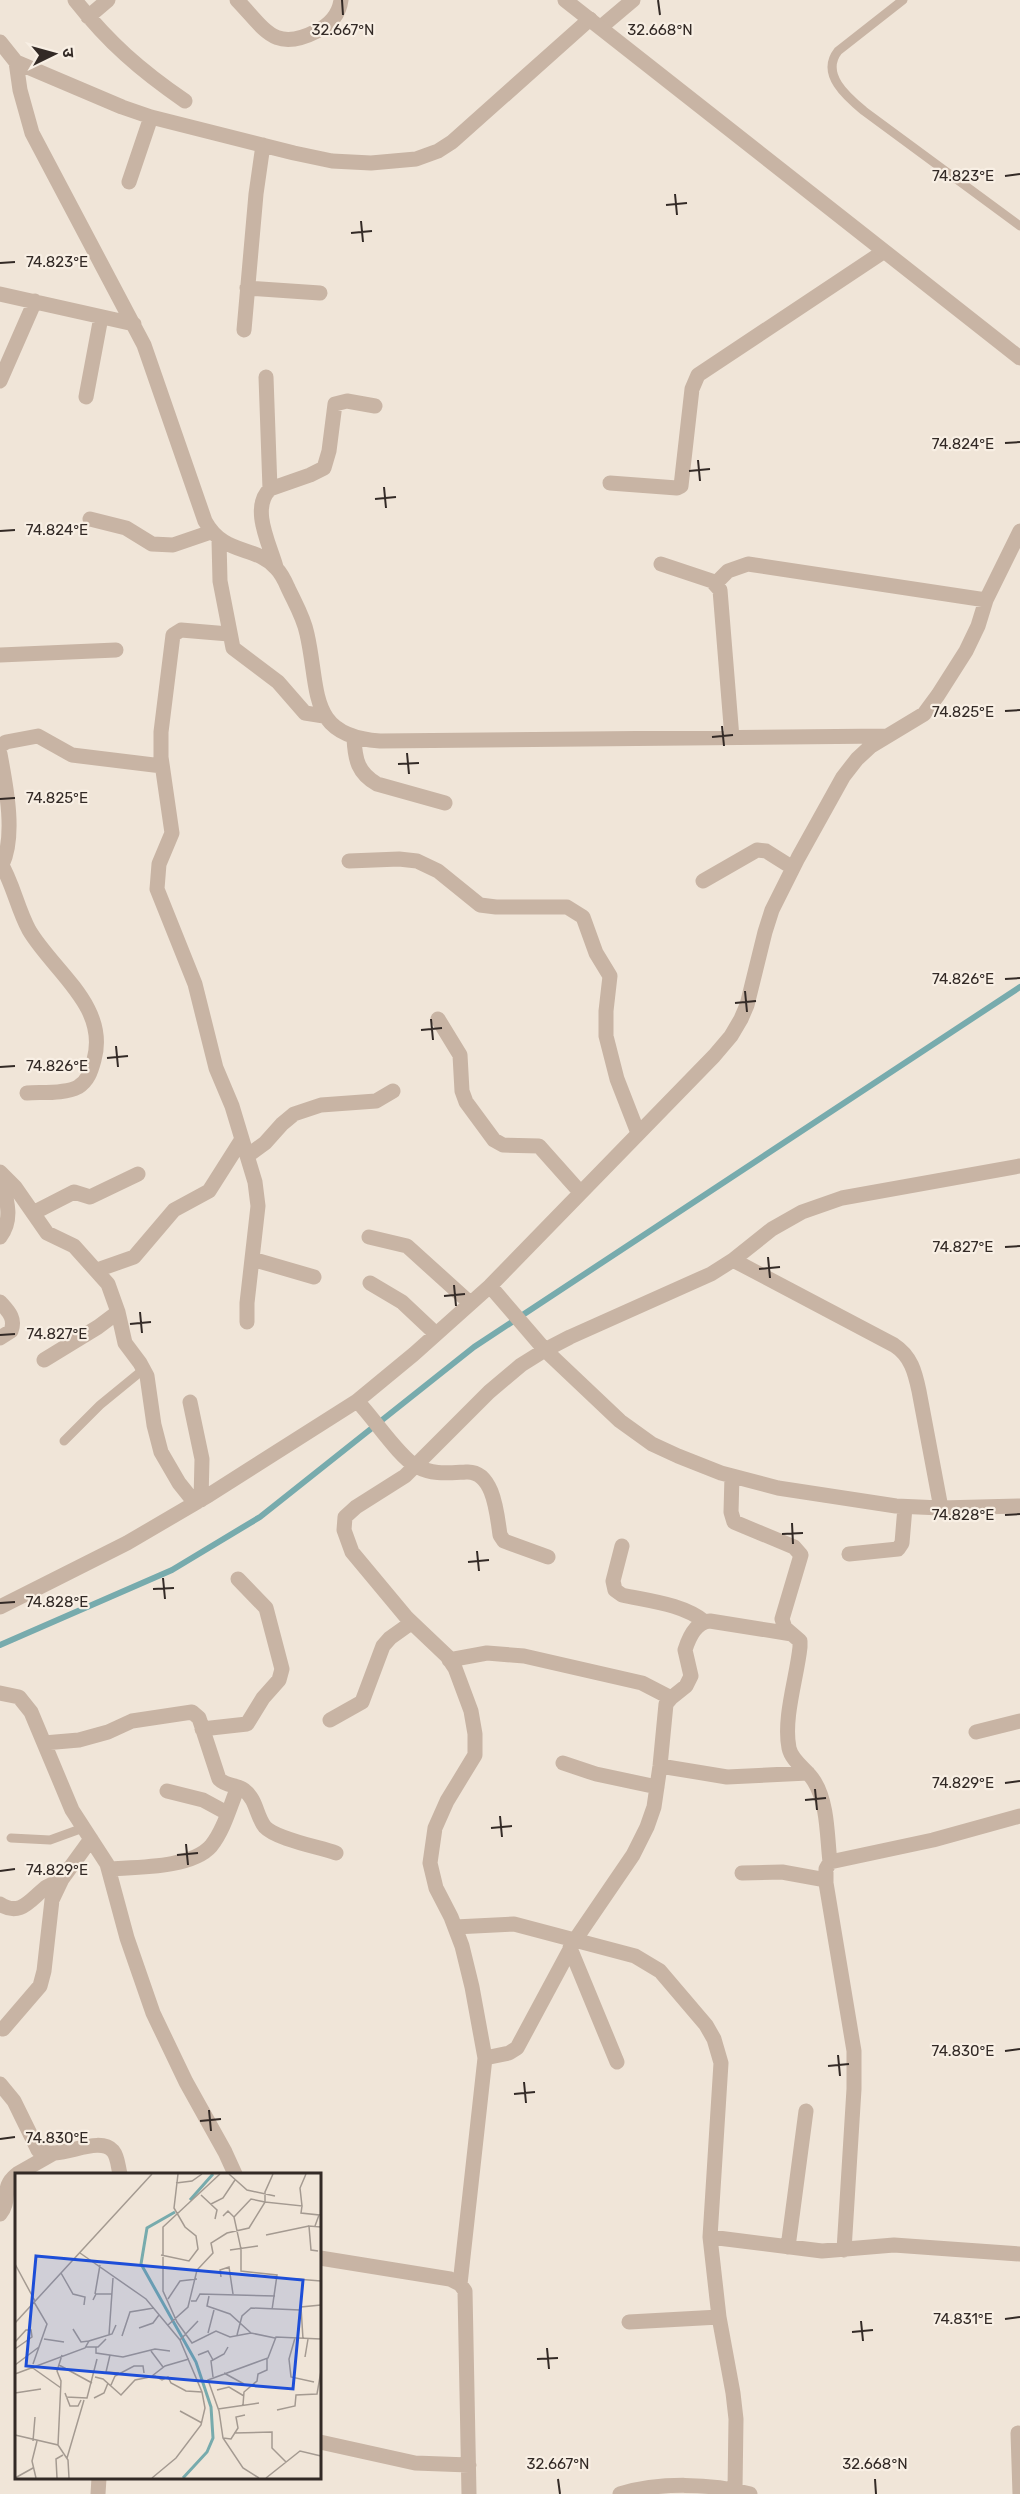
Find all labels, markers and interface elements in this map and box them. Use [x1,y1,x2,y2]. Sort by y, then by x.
text: 32.667°N [312,21,375,39]
text: 32.668°N [627,21,693,39]
north arrow [24,24,84,84]
text: उ [59,47,78,59]
text: 74.823°E [932,167,994,185]
text: 74.823°E [26,253,88,271]
text: 74.824°E [932,435,994,453]
text: 74.824°E [26,521,88,539]
text: 74.825°E [932,703,994,721]
text: 74.825°E [26,789,88,807]
text: 74.826°E [932,970,994,988]
text: 74.826°E [26,1057,88,1075]
text: 74.827°E [933,1238,993,1256]
text: 74.827°E [27,1325,87,1343]
text: 74.828°E [932,1506,994,1524]
text: 74.828°E [26,1593,88,1611]
text: 74.829°E [932,1774,994,1792]
text: 74.829°E [26,1861,88,1879]
text: 74.830°E [932,2042,994,2060]
text: 74.830°E [26,2129,88,2147]
inset map [15,2173,321,2479]
text: 74.831°E [933,2310,993,2328]
text: 32.667°N [527,2455,590,2473]
text: 32.668°N [842,2455,908,2473]

